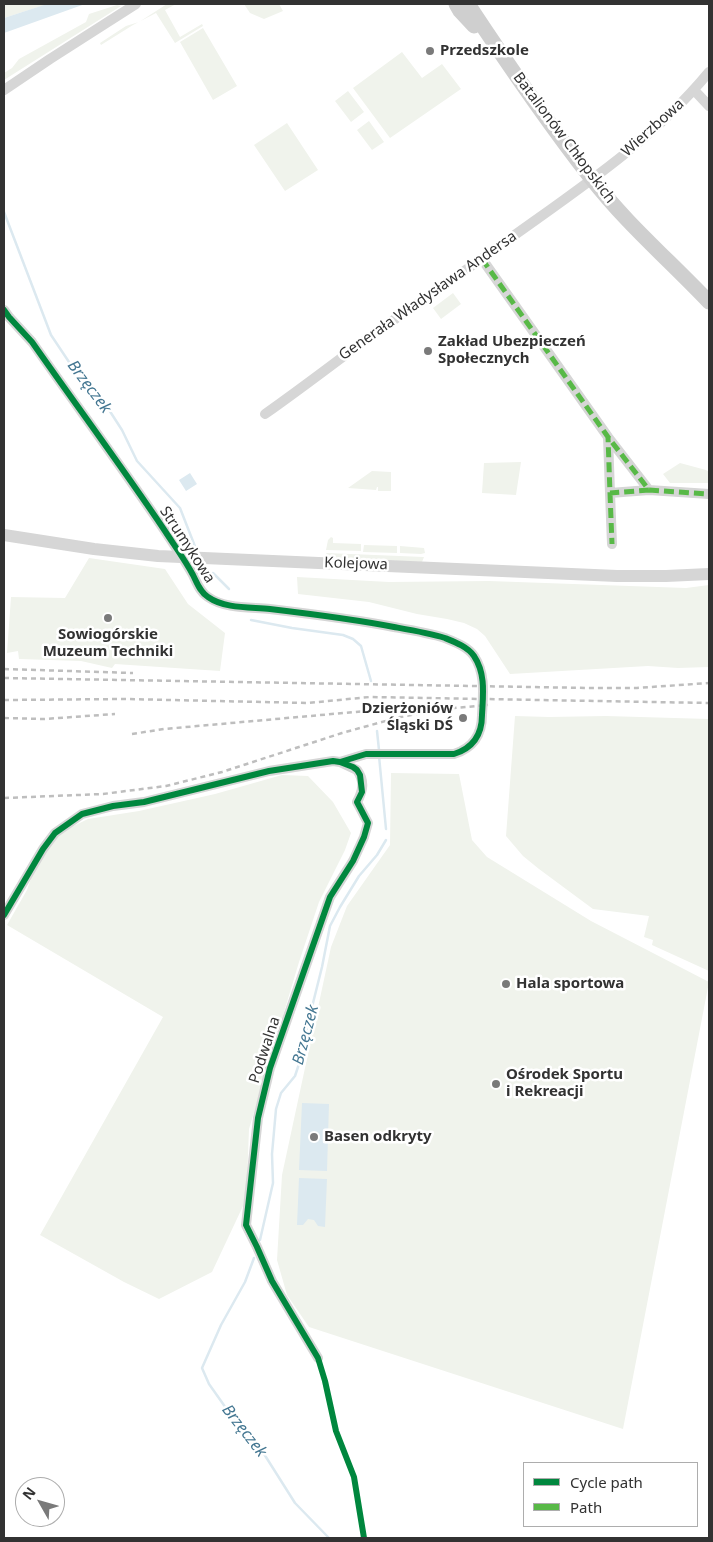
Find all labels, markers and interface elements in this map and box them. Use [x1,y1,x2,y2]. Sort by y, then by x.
place label: Przedszkole [440,42,529,60]
marker: Przedszkole [424,45,436,57]
street label: Batalionów Chłopskich [509,69,619,207]
street label: Wierzbowa [618,95,688,161]
street label: Generała Władysława Andersa [336,228,520,364]
place label: Zakład Ubezpieczeń Społecznych [438,333,586,368]
marker: Zakład Ubezpieczeń Społecznych [422,345,434,357]
water label: Brzęczek [63,357,115,417]
street label: Strumykowa [156,503,218,587]
street label: Kolejowa [324,554,388,574]
marker: Sowiogórskie Muzeum Techniki [102,612,114,624]
place label: Sowiogórskie Muzeum Techniki [43,626,173,661]
place label: Dzierżoniów Śląski DŚ [362,700,453,735]
marker: Dzierżoniów Śląski DŚ [457,712,469,724]
place label: Hala sportowa [516,975,624,993]
marker: Hala sportowa [500,978,512,990]
water label: Brzęczek [289,1003,323,1067]
street label: Podwalna [246,1014,284,1086]
place label: Ośrodek Sportu i Rekreacji [506,1066,623,1101]
marker: Ośrodek Sportu i Rekreacji [490,1078,502,1090]
place label: Basen odkryty [324,1128,432,1146]
marker: Basen odkryty [308,1131,320,1143]
water label: Brzęczek [218,1401,270,1461]
legend [523,1462,698,1527]
text: Cycle path [570,1472,643,1492]
north arrow [15,1477,65,1527]
text: N [18,1483,40,1503]
text: Path [570,1497,602,1517]

